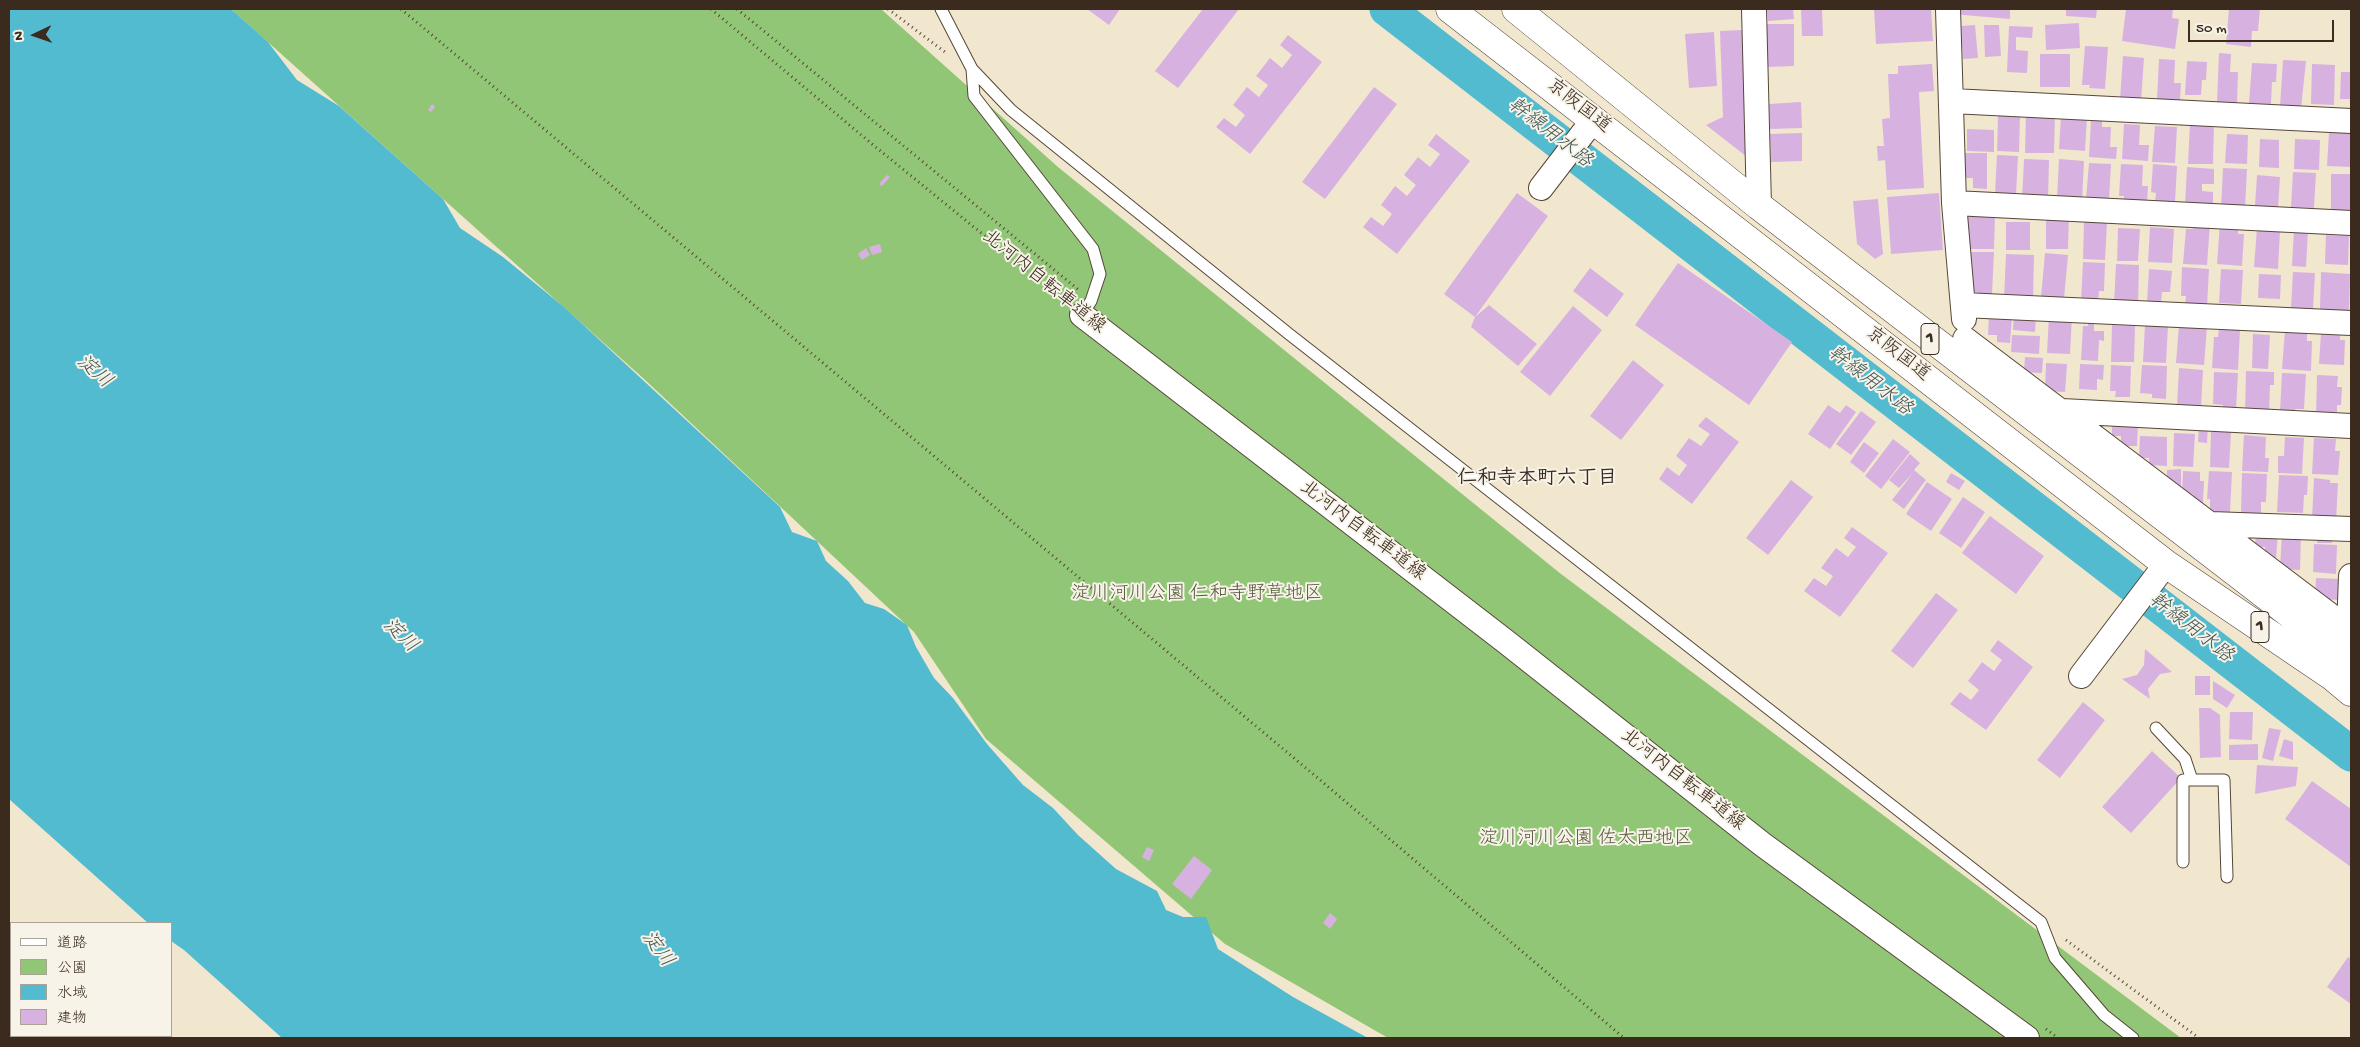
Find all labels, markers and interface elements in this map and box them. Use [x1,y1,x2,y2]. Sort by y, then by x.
north arrow [10,10,60,60]
scale bar [2190,10,2336,42]
text: 50 m [2196,20,2227,38]
text: N [11,31,28,41]
street label: 京阪国道 [1541,75,1615,139]
water label: 幹線用水路 [1502,94,1596,174]
street label: 北河内自転車道線 [977,226,1109,340]
street label: 京阪国道 [1860,323,1934,387]
road number: 1 [1921,324,1939,354]
water label: 幹線用水路 [1822,342,1916,422]
water label: 淀川 [70,351,116,395]
district label: 仁和寺本町六丁目 [1457,468,1617,492]
street label: 北河内自転車道線 [1294,477,1430,587]
park label: 淀川河川公園 仁和寺野草地区 [1071,584,1323,606]
water label: 幹線用水路 [2143,589,2237,669]
road number: 1 [2251,612,2269,642]
water label: 淀川 [376,615,422,659]
street label: 北河内自転車道線 [1615,725,1749,837]
park label: 淀川河川公園 佐太西地区 [1479,829,1693,851]
legend [10,922,172,1037]
water label: 淀川 [634,927,678,973]
text: 道路 [57,935,87,953]
text: 公園 [57,960,87,978]
text: 水域 [57,985,87,1003]
text: 建物 [57,1010,87,1028]

